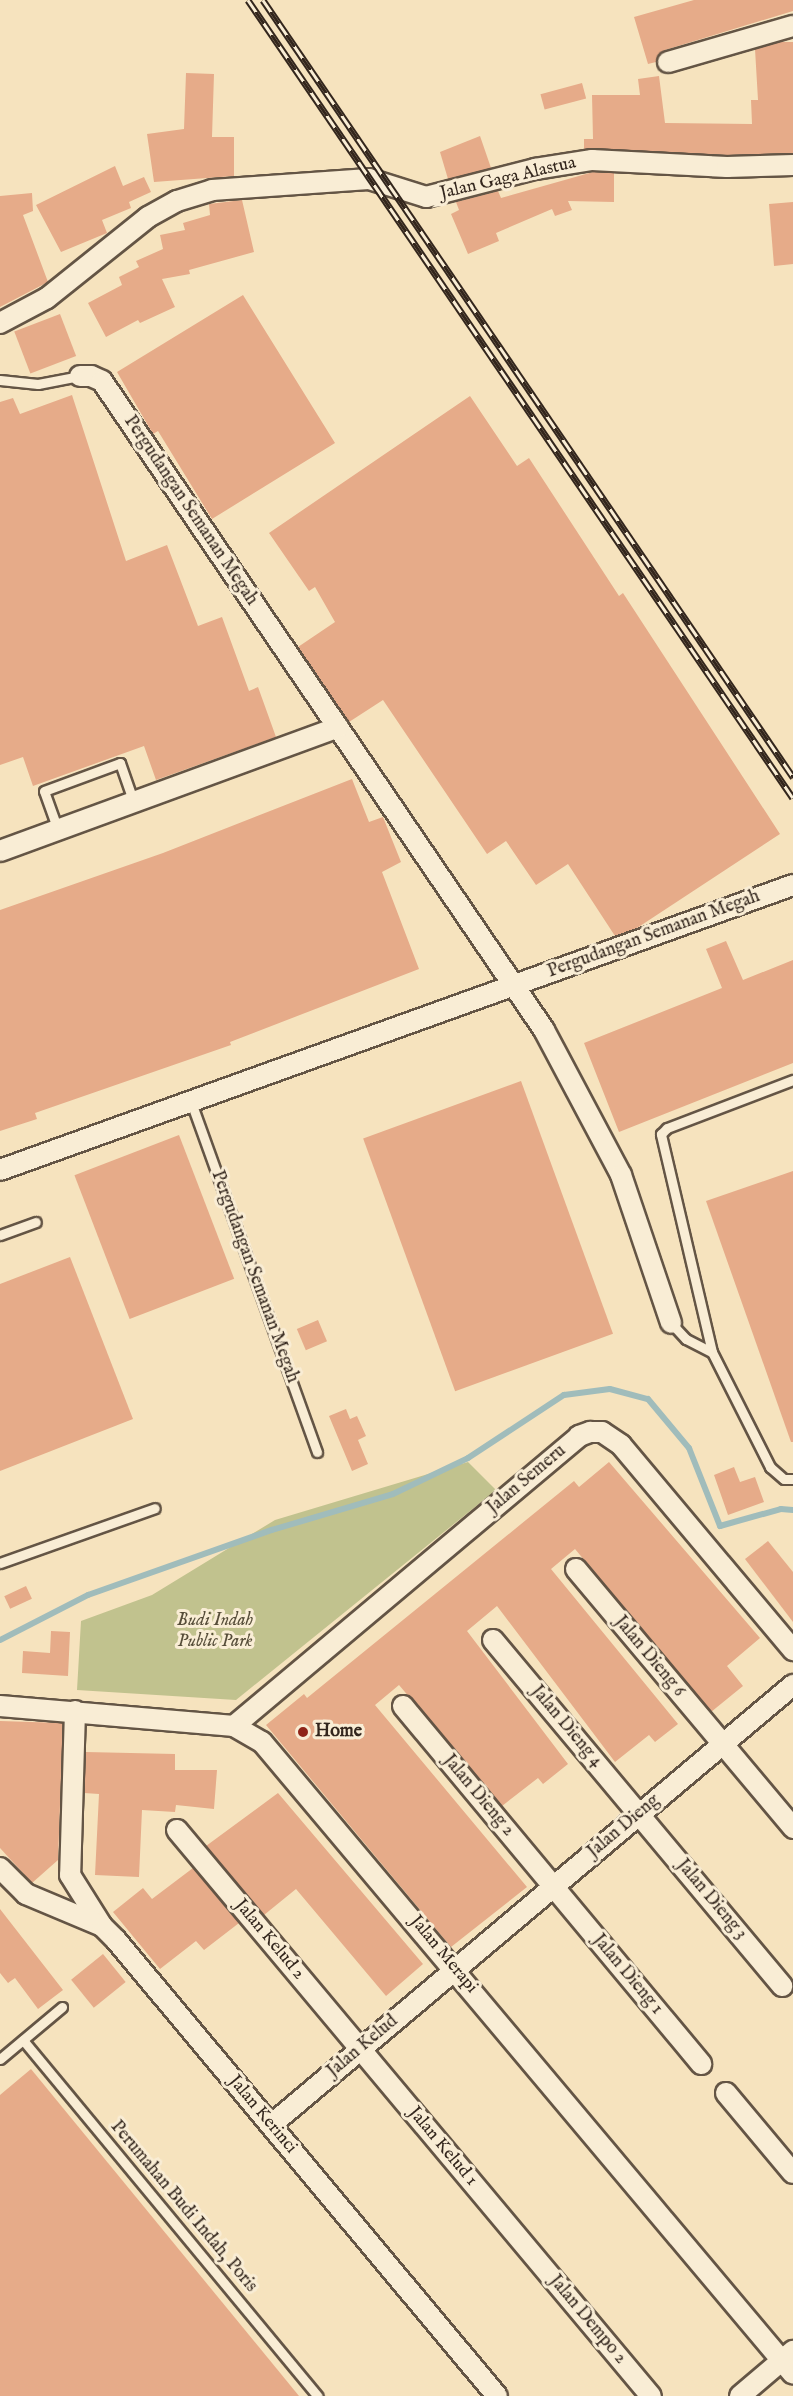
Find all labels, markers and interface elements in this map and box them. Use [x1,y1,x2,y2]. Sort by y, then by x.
street label: Jalan Gaga Alastua [438,153,578,205]
street label: Pergudangan Semanan Megah [118,412,262,610]
street label: Pergudangan Semanan Megah [545,886,763,984]
street label: Pergudangan Semanan Megah [205,1168,303,1386]
street label: Jalan Semeru [483,1441,571,1519]
park label: Budi Indah Public Park [177,1611,253,1654]
street label: Jalan Dieng 6 [609,1612,689,1702]
street label: Jalan Dieng 4 [525,1682,607,1772]
place label: Home [315,1721,362,1743]
marker: Home [296,1725,310,1739]
street label: Jalan Dieng 2 [438,1751,518,1841]
street label: Jalan Dieng [583,1791,665,1863]
street label: Jalan Dieng 3 [671,1855,751,1945]
street label: Jalan Kelud 2 [229,1895,309,1985]
street label: Jalan Merapi [404,1912,482,1998]
street label: Jalan Dieng 1 [587,1930,667,2020]
street label: Jalan Kelud [323,2011,403,2083]
street label: Jalan Kerinci [223,2071,301,2159]
street label: Jalan Kelud 1 [403,2103,481,2191]
street label: Perumahan Budi Indah, Poris [105,2117,261,2297]
street label: Jalan Dempo 2 [544,2271,630,2369]

